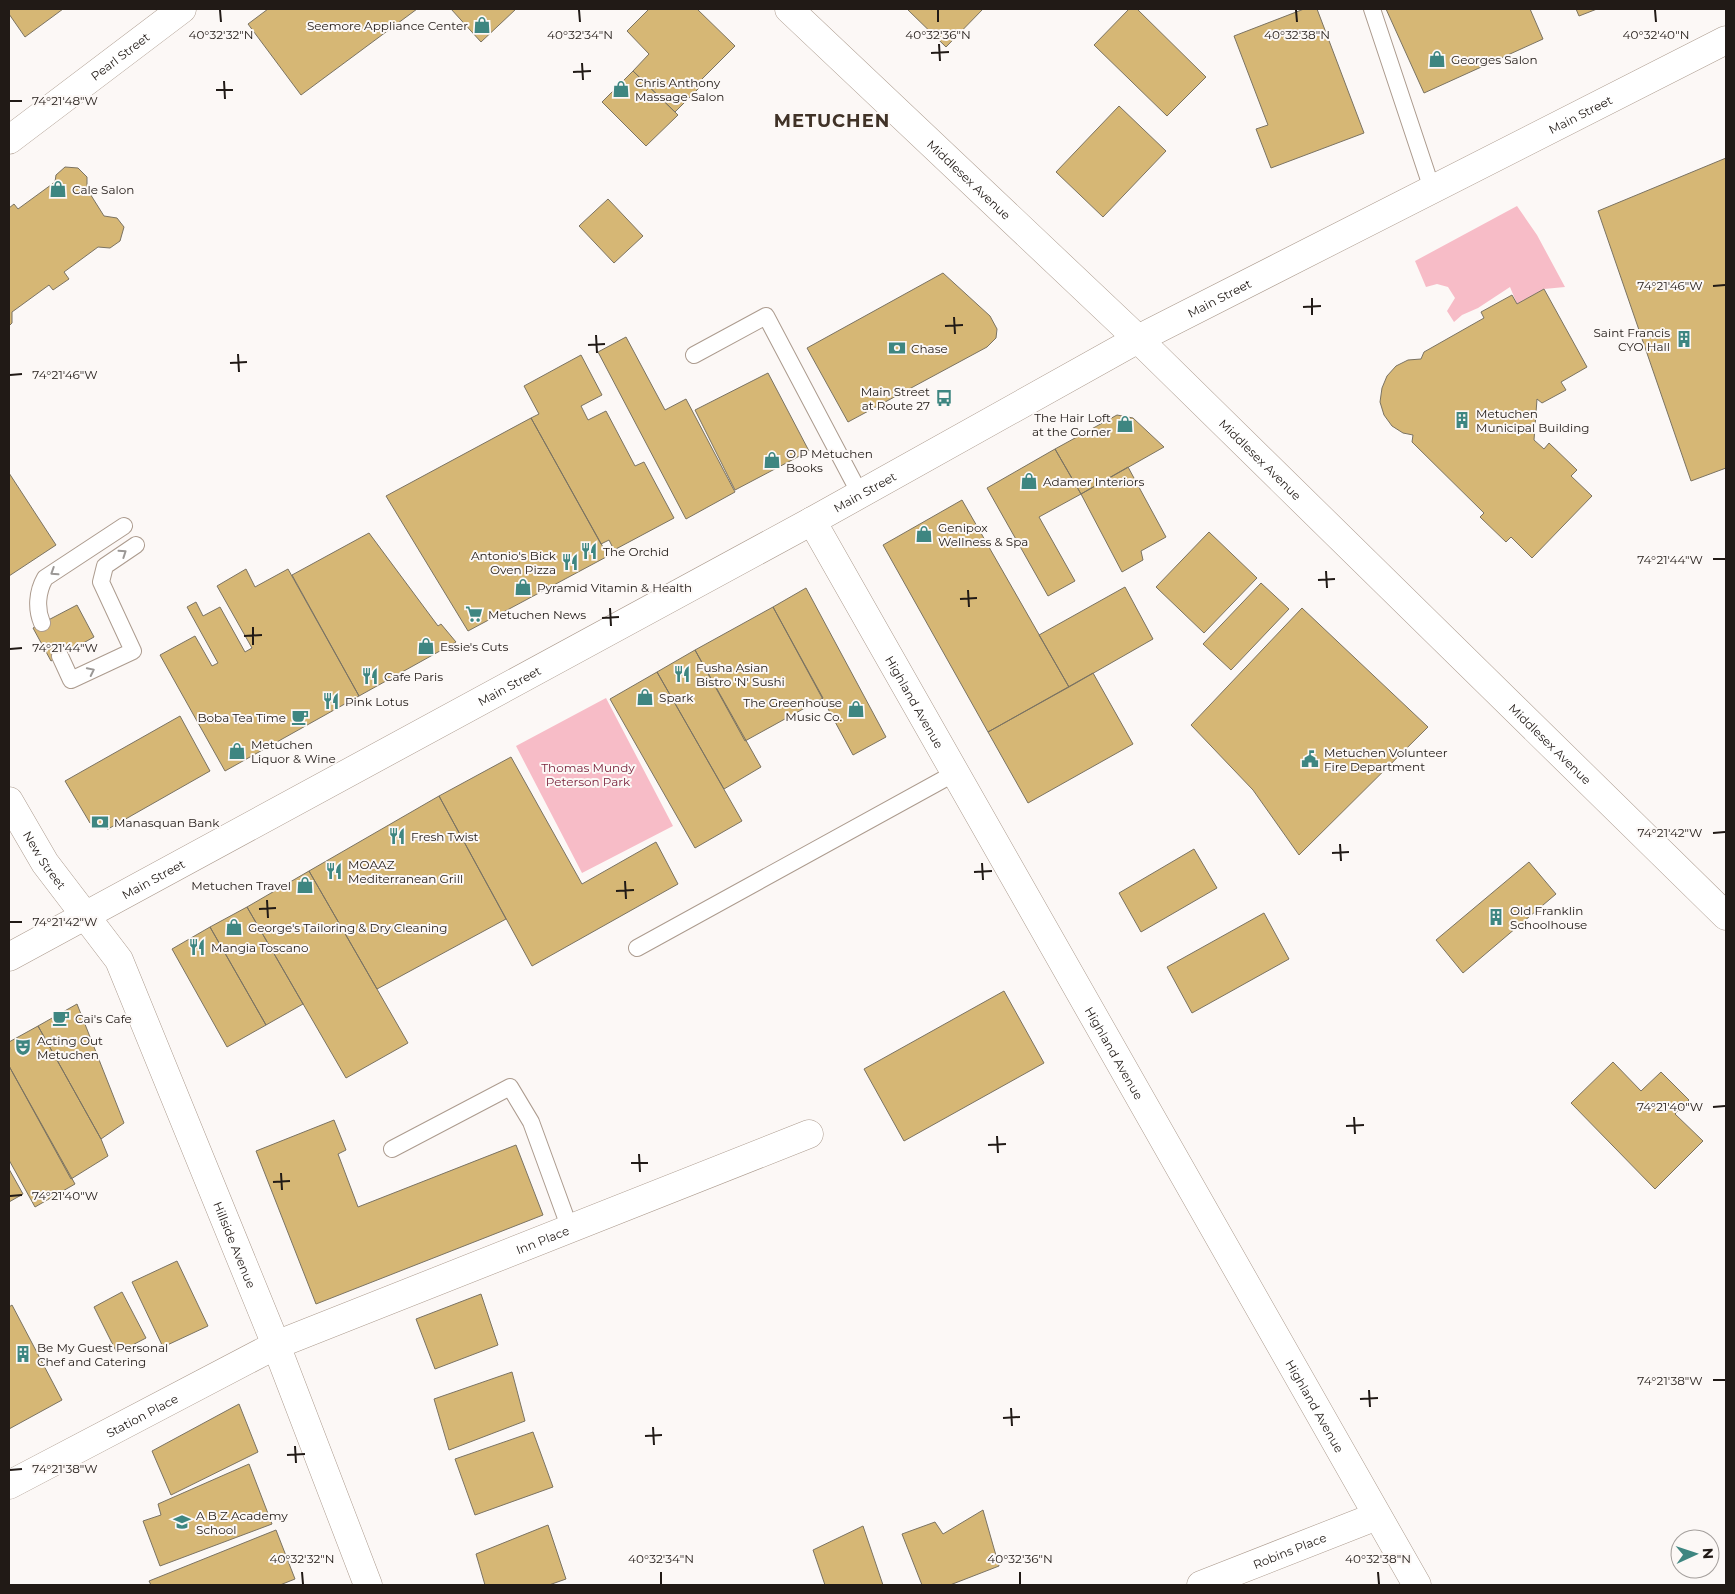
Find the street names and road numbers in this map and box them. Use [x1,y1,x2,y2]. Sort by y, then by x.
street label: Pearl Street [87,29,152,83]
street label: Main Street [1546,92,1615,137]
street label: Middlesex Avenue [924,136,1014,222]
street label: Main Street [1185,275,1254,320]
street label: Middlesex Avenue [1216,416,1305,503]
street label: Main Street [831,468,899,515]
street label: Highland Avenue [882,653,947,751]
street label: Main Street [475,662,543,709]
street label: Middlesex Avenue [1506,700,1595,787]
street label: New Street [20,828,70,892]
street label: Main Street [119,856,187,902]
street label: Highland Avenue [1082,1004,1147,1102]
street label: Hillside Avenue [211,1199,259,1290]
street label: Inn Place [514,1222,571,1257]
street label: Highland Avenue [1283,1357,1348,1455]
street label: Station Place [103,1390,180,1440]
street label: Robins Place [1251,1529,1328,1571]

